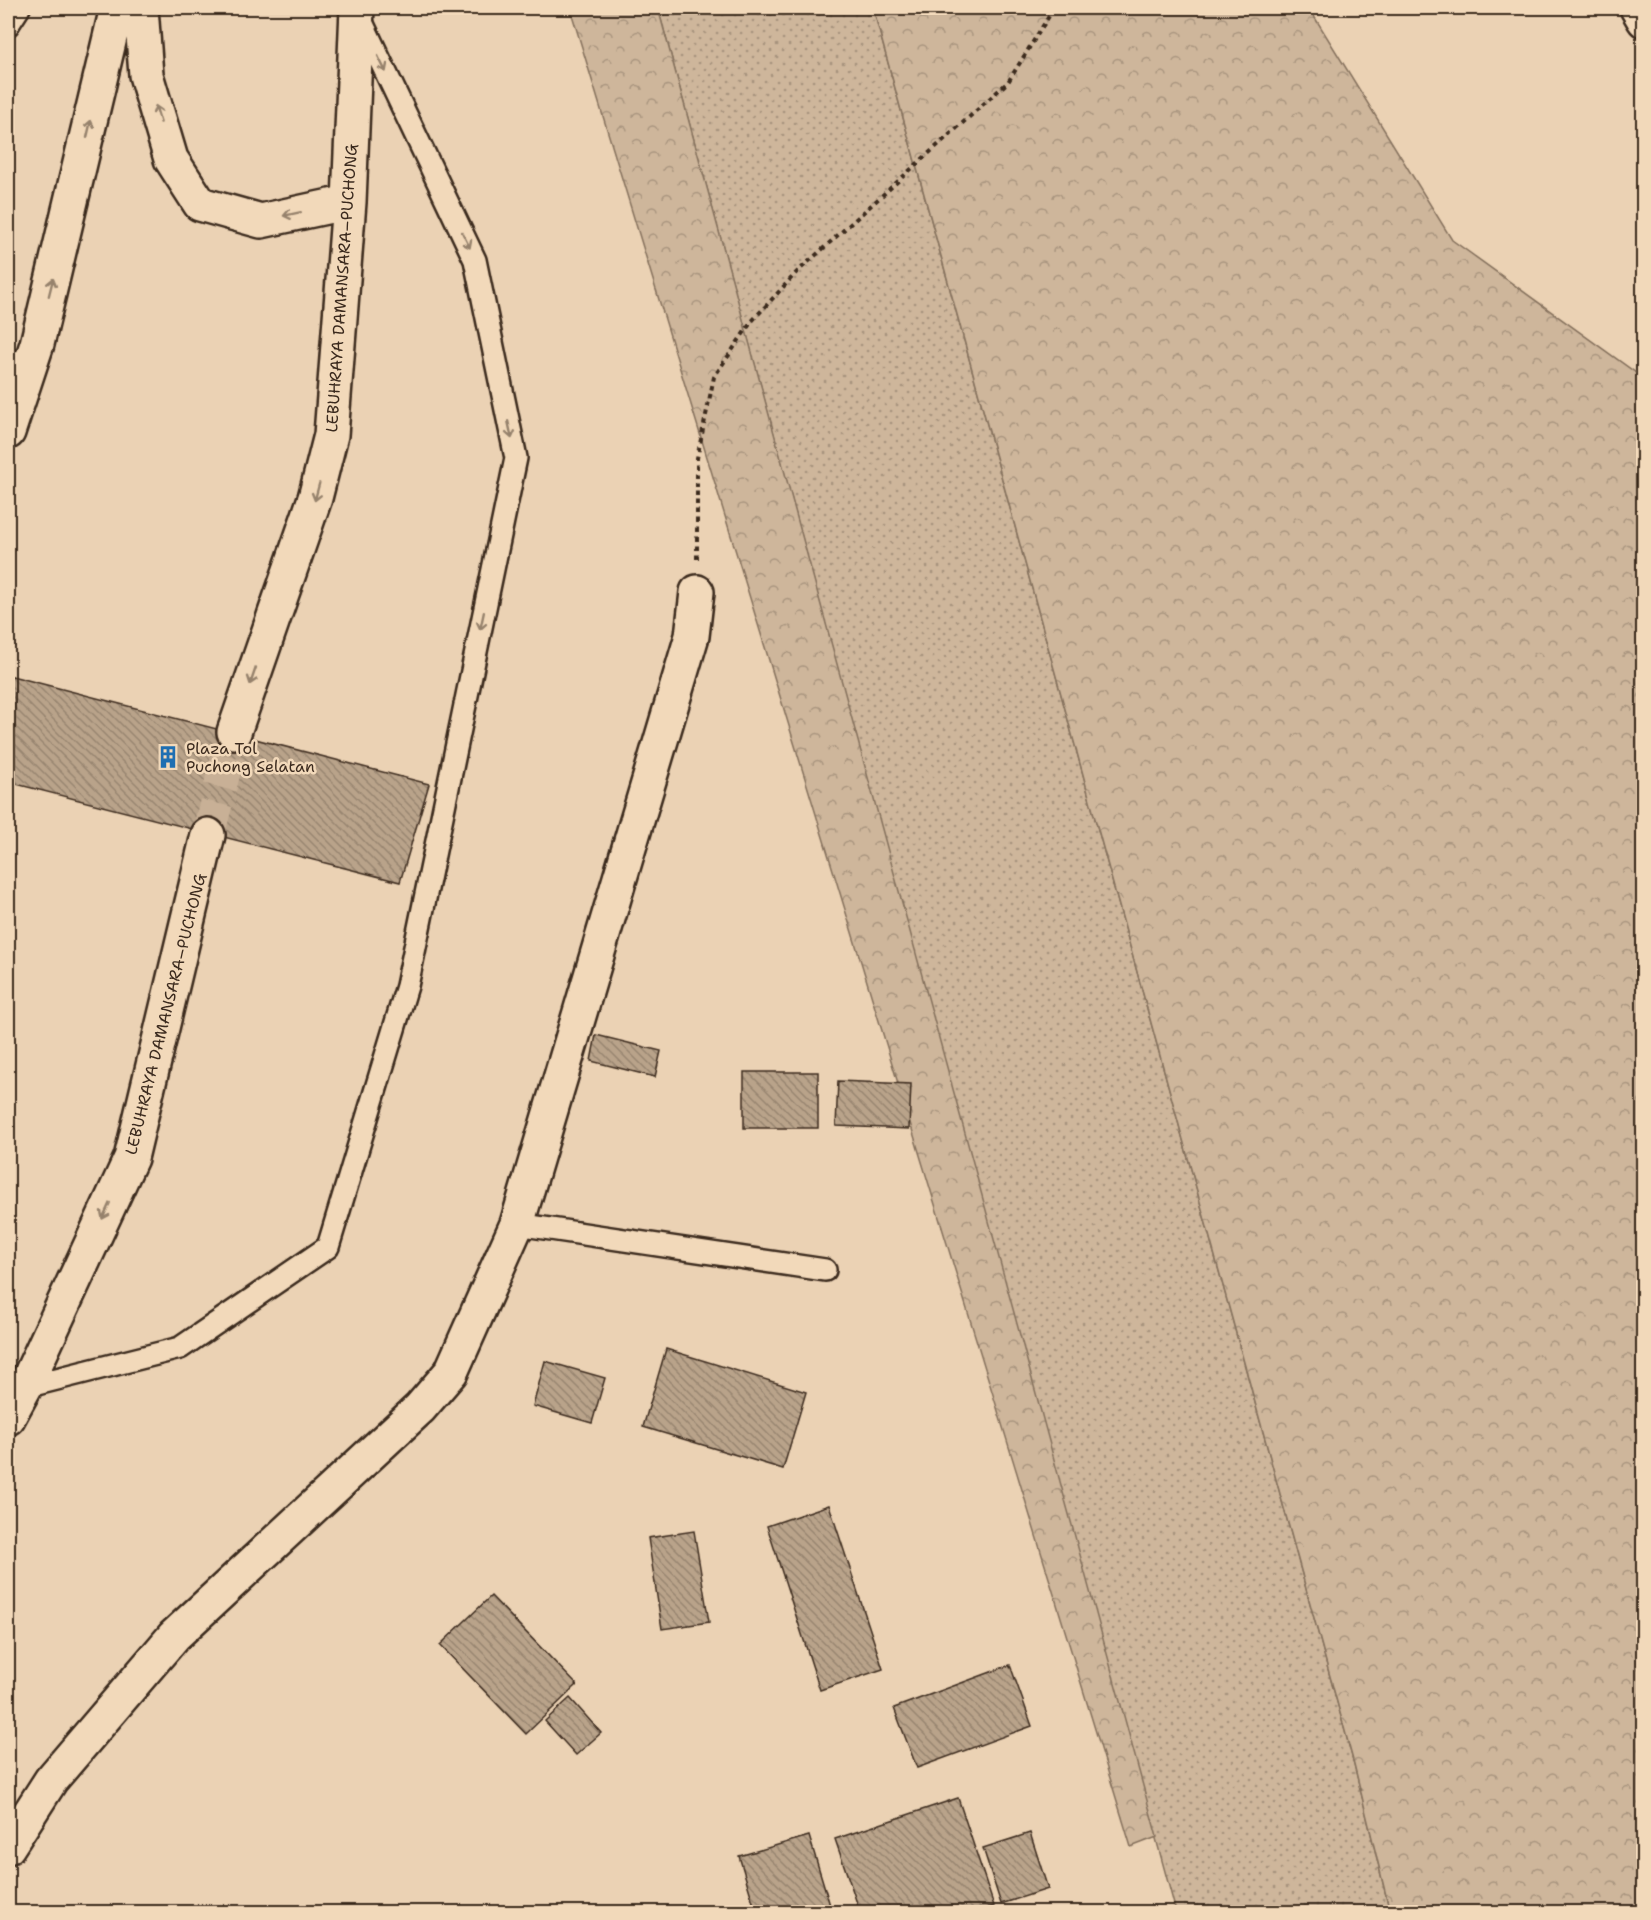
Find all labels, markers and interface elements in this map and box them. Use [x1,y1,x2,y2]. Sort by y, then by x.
one-way arrow [376,55,388,73]
one-way arrow [152,105,163,124]
one-way arrow [84,120,95,140]
street label: LEBUHRAYA DAMANSARA–PUCHONG [321,143,362,433]
one-way arrow [283,209,302,221]
one-way arrow [460,231,472,249]
one-way arrow [45,278,57,297]
one-way arrow [505,419,516,439]
one-way arrow [310,482,322,501]
one-way arrow [476,611,488,630]
one-way arrow [247,666,258,685]
place label: Plaza Tol Puchong Selatan [186,738,315,777]
building icon: Plaza Tol Puchong Selatan [155,744,181,770]
street label: LEBUHRAYA DAMANSARA–PUCHONG [120,871,211,1157]
one-way arrow [100,1202,111,1220]

